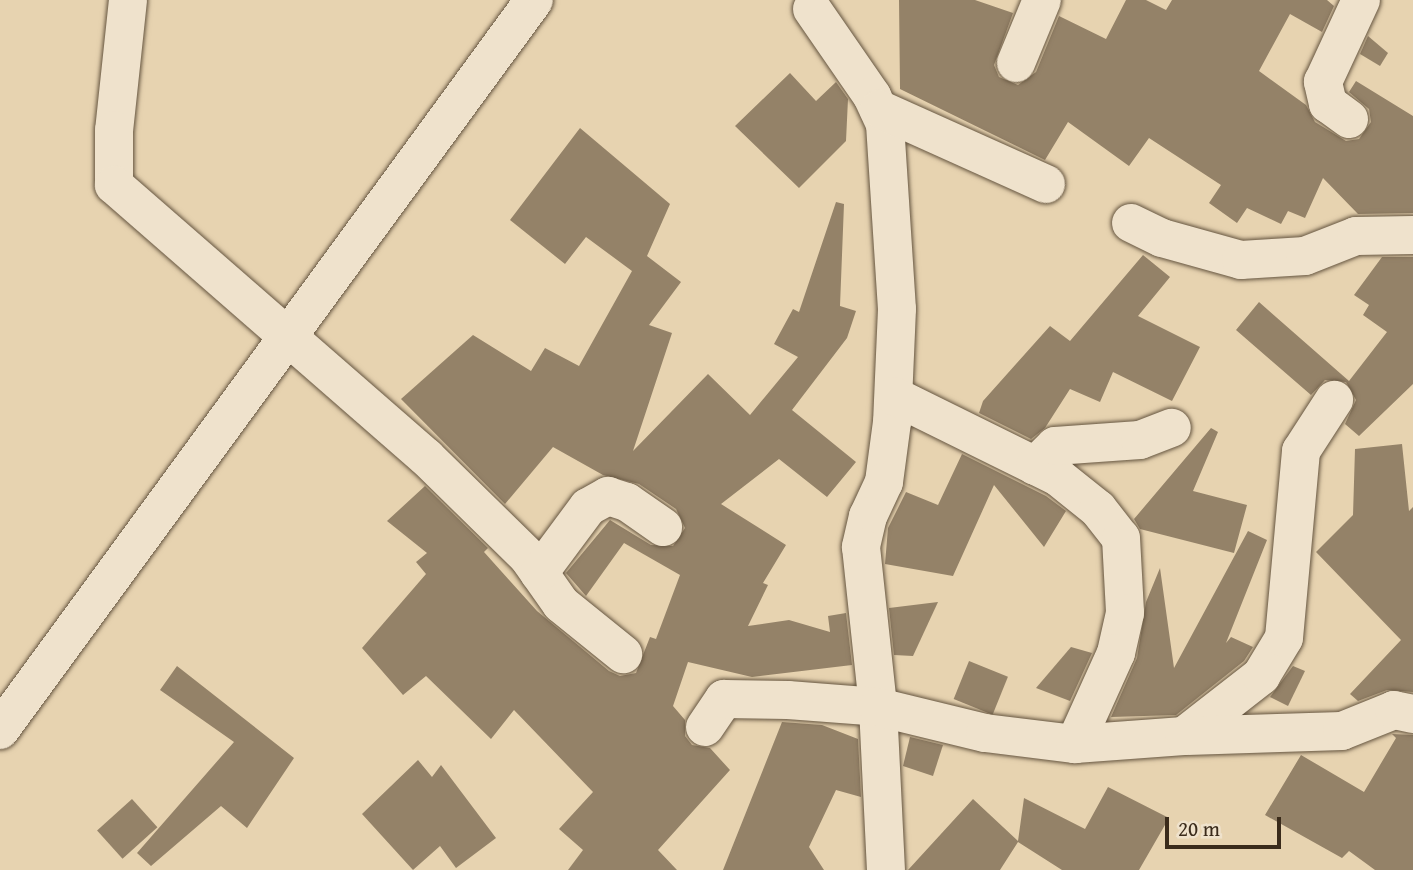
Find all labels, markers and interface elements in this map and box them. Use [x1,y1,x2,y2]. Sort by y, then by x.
scale bar [1168,804,1284,848]
text: 20 m [1178,813,1220,844]

